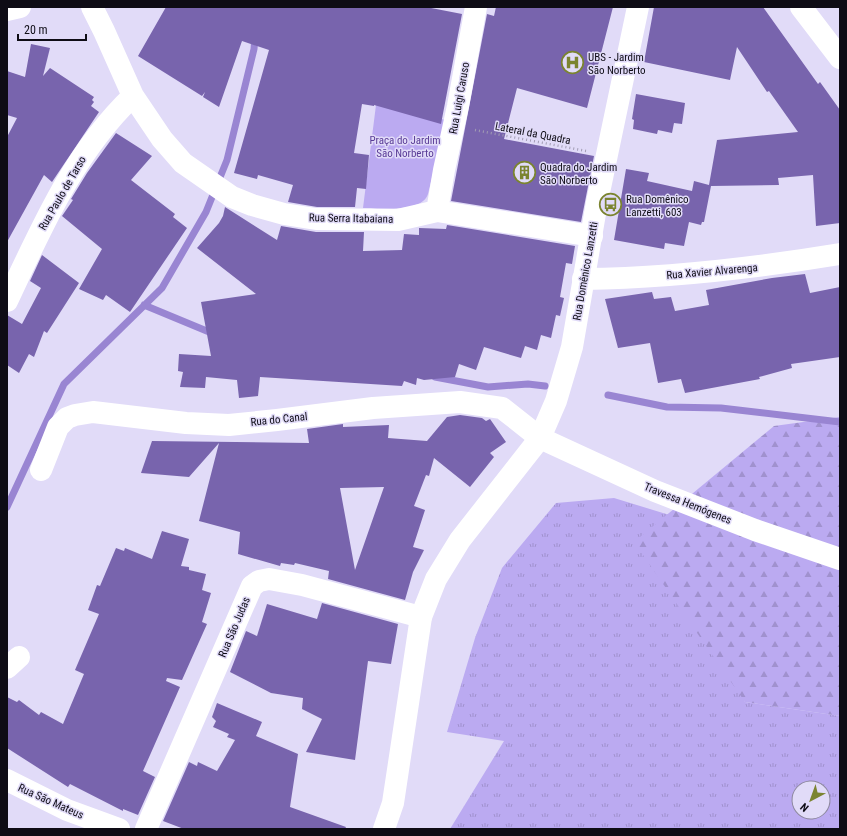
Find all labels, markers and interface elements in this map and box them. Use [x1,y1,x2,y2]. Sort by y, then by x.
scale bar [18,16,86,42]
text: 20 m [24,23,48,37]
hospital icon: UBS - Jardim São Norberto [560,50,586,76]
place label: UBS - Jardim São Norberto [588,51,646,77]
street label: Rua Luigi Caruso [447,61,472,135]
street label: Lateral da Quadra [494,120,572,147]
park label: Praça do Jardim São Norberto [370,134,440,160]
street label: Rua Paulo de Tarso [36,153,89,233]
building icon: Quadra do Jardim São Norberto [511,160,537,186]
place label: Quadra do Jardim São Norberto [540,161,617,187]
bus stop icon: Rua Domênico Lanzetti, 603 [598,192,624,218]
place label: Rua Domênico Lanzetti, 603 [626,193,689,219]
street label: Rua Serra Itabaiana [309,211,393,226]
street label: Rua Domênico Lanzetti [570,221,601,321]
street label: Rua Xavier Alvarenga [666,261,758,282]
street label: Rua do Canal [250,410,308,429]
street label: Travessa Hemógenes [642,480,733,527]
street label: Rua São Judas [216,595,253,659]
north arrow [791,780,831,820]
street label: Rua São Mateus [16,781,86,822]
text: N [798,800,812,814]

